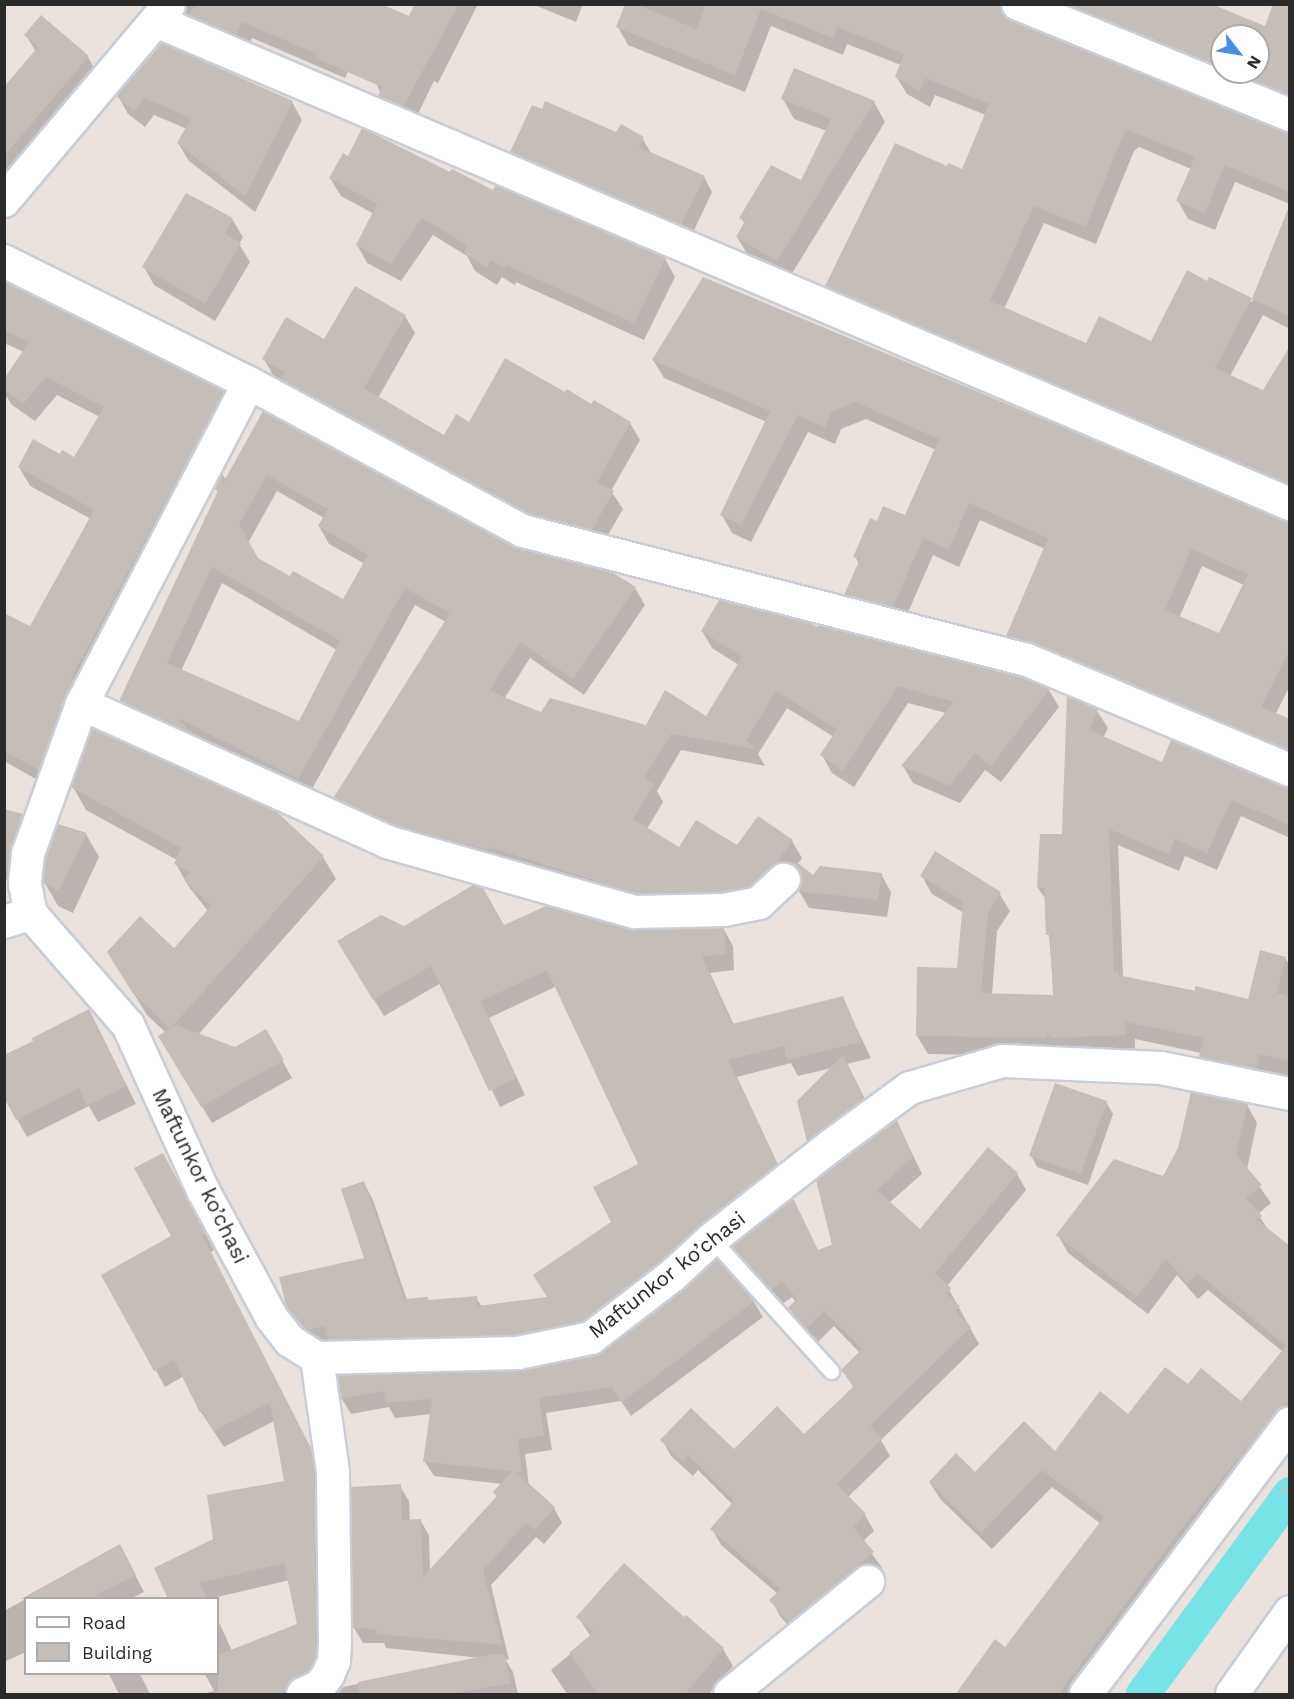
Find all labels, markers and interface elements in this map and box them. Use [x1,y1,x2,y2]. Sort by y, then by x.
north arrow [1210,24,1270,84]
text: N [1243,53,1265,72]
street label: Maftunkor ko’chasi [147,1084,253,1268]
street label: Maftunkor ko’chasi [583,1206,751,1344]
legend [24,1597,219,1675]
text: Road [82,1612,126,1633]
text: Building [82,1642,152,1663]

